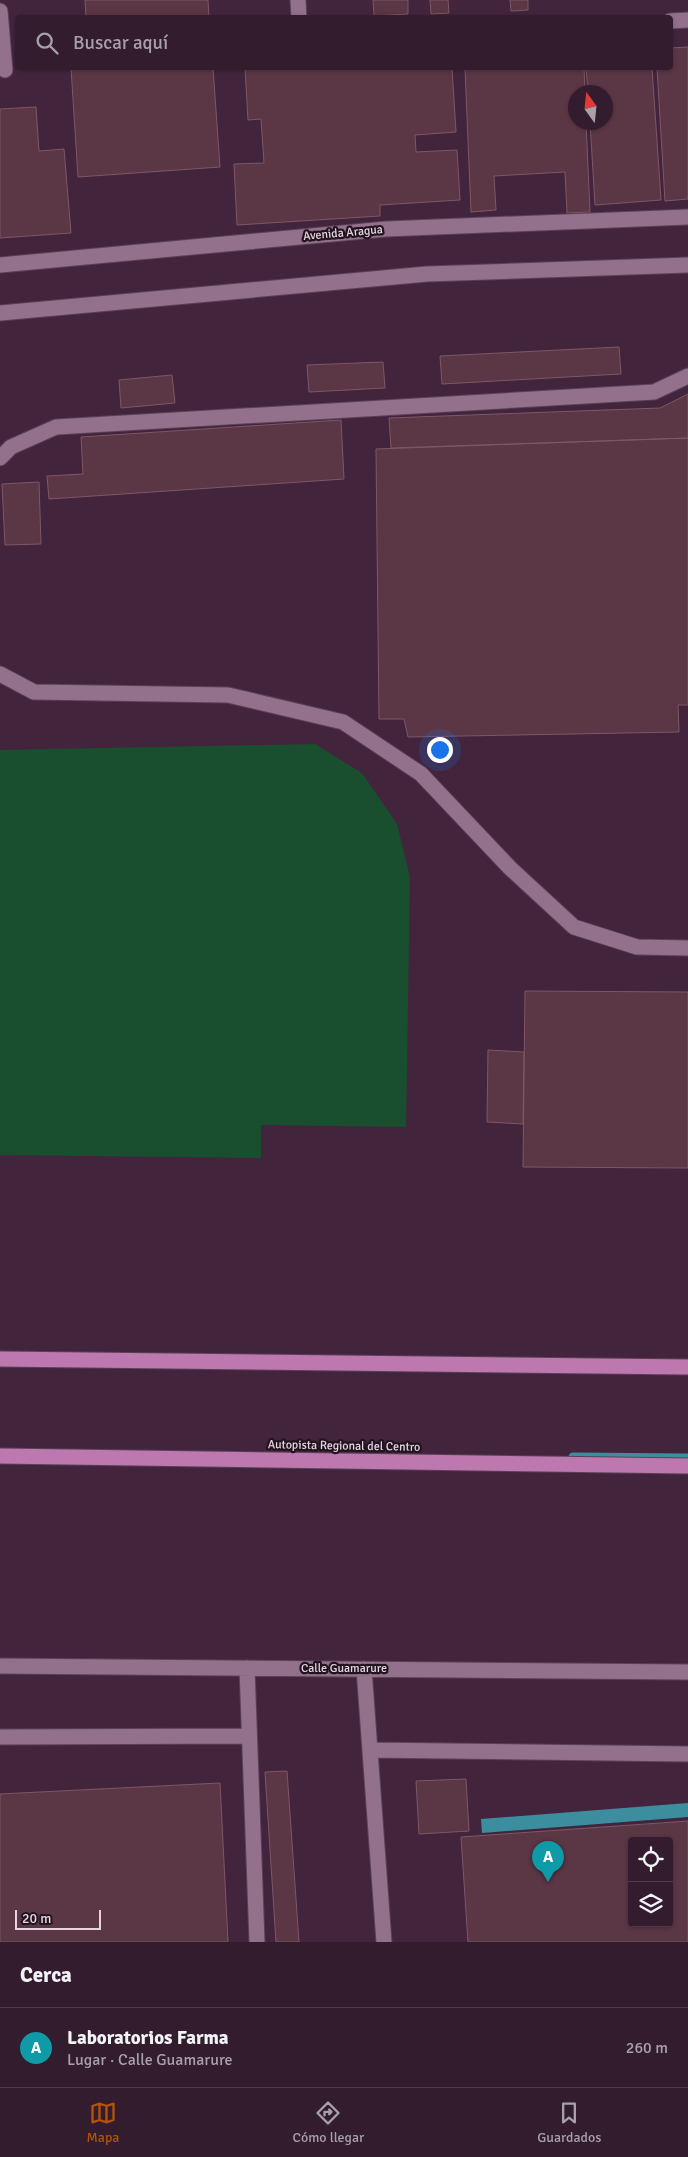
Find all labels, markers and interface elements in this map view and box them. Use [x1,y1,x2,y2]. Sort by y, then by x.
search box [15,15,673,70]
icon: search [33,29,61,57]
text: Buscar aquí [73,31,168,55]
north arrow [568,85,613,130]
street label: Avenida Aragua [302,222,384,244]
your location [427,737,453,763]
street label: Autopista Regional del Centro [268,1437,420,1455]
street label: Calle Guamarure [301,1661,387,1676]
map controls [628,1837,673,1927]
button: locate [628,1837,673,1882]
pin: A [532,1841,564,1882]
button: layers [628,1882,673,1927]
scale bar [15,1907,101,1930]
text: 20 m [22,1910,51,1927]
text: Cerca [20,1962,72,1988]
text: Laboratorios Farma [67,2026,229,2050]
text: A [31,2038,41,2058]
text: 260 m [626,2038,668,2058]
text: Lugar · Calle Guamarure [67,2050,233,2070]
tab: Mapa [87,2099,119,2146]
tab: Cómo llegar [293,2099,364,2146]
tab: Guardados [537,2099,601,2146]

